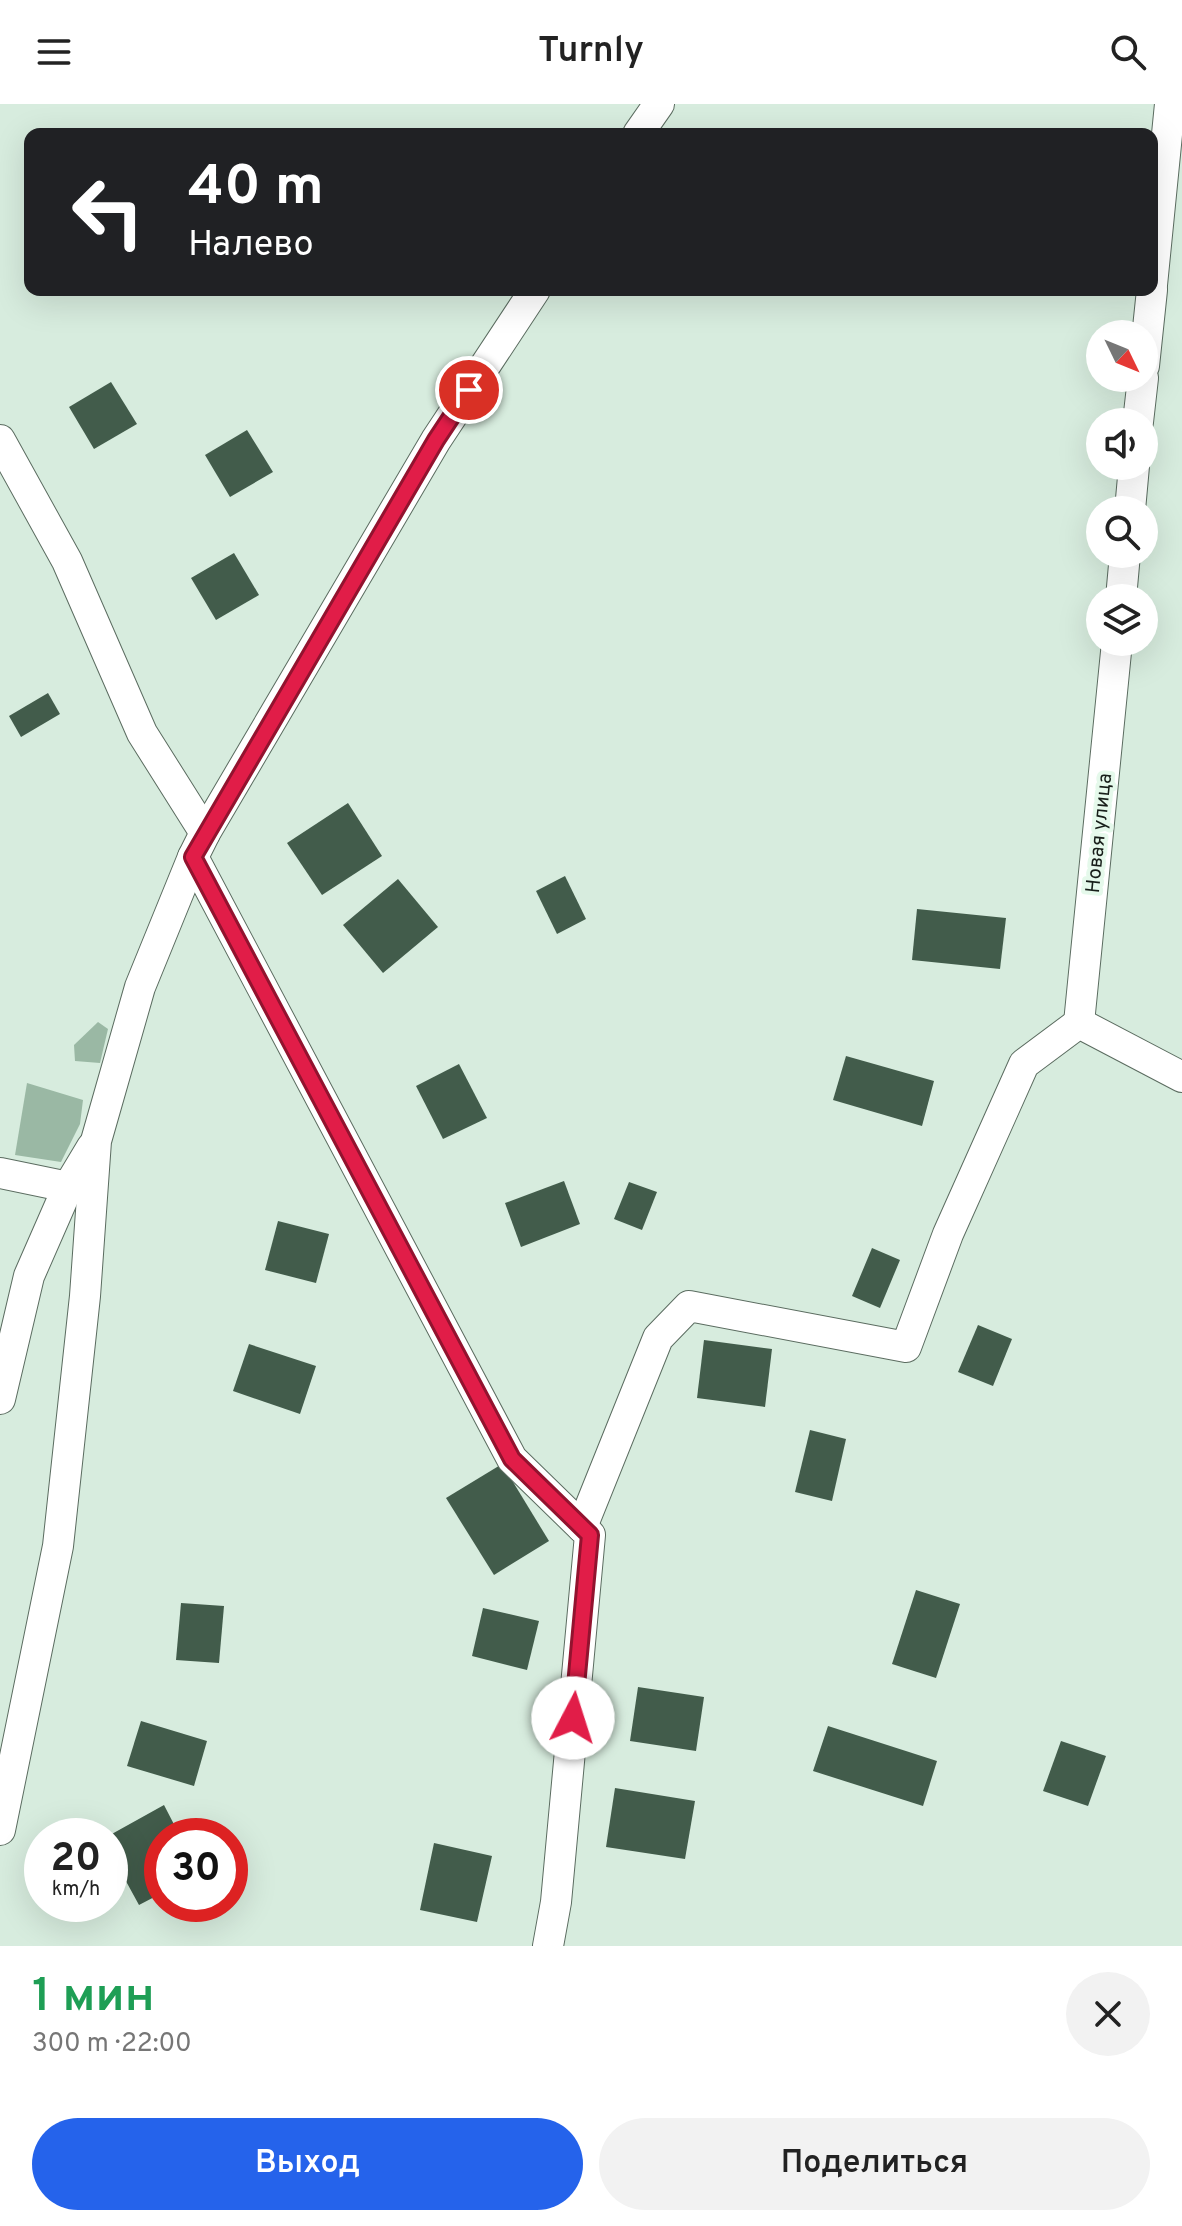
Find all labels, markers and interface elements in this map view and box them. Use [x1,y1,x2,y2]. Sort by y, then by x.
text: Turnly [538,29,644,75]
icon: menu [32,30,76,74]
icon: search [1106,30,1150,74]
text: 40 m [188,154,324,224]
icon: left [56,160,160,264]
text: Налево [188,223,314,269]
north arrow [1086,320,1158,392]
map controls [1086,320,1158,656]
pin [435,356,503,424]
icon: arrive [447,368,491,412]
button: sound [1086,408,1158,480]
button: search [1086,496,1158,568]
button: layers [1086,584,1158,656]
street label: Новая улица [1081,772,1119,895]
position arrow [531,1676,615,1760]
speed limit sign: 30 [144,1818,248,1922]
text: 20 [51,1835,101,1885]
text: km/h [52,1877,100,1903]
text: 1 мин [32,1968,155,2028]
button: close [1066,1972,1150,2056]
text: 300 m · 22:00 [32,2028,192,2061]
button: Выход [32,2118,583,2210]
button: Поделиться [599,2118,1150,2210]

